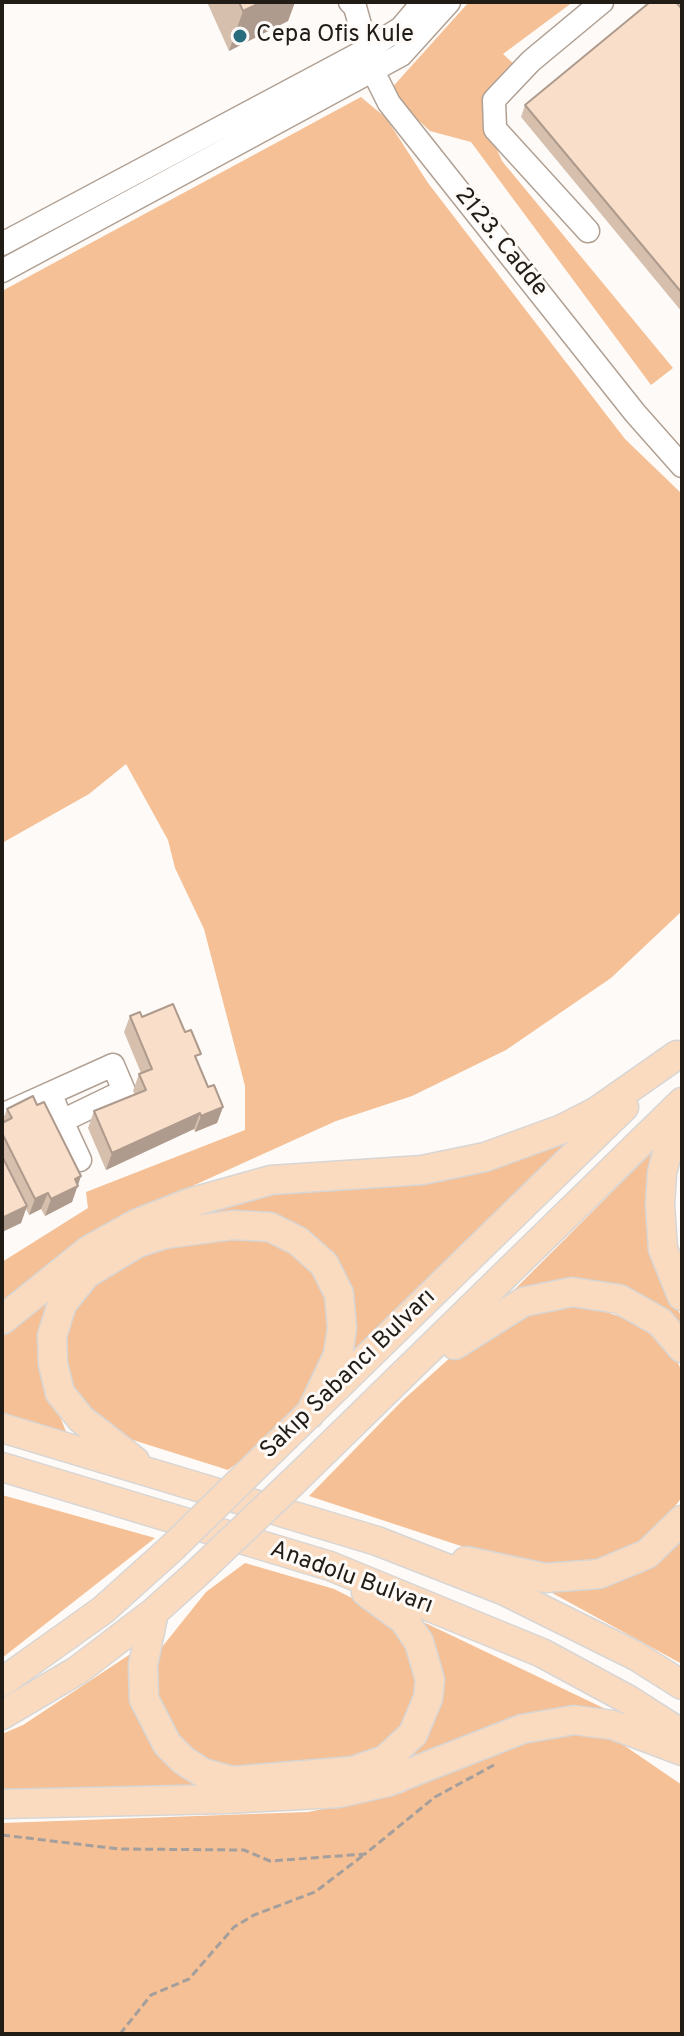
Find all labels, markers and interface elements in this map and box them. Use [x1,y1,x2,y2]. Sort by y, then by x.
place label: Cepa Ofis Kule [256,22,414,50]
marker: Cepa Ofis Kule [231,27,249,45]
street label: 2123. Cadde [447,183,553,303]
street label: Sakıp Sabancı Bulvarı [255,1284,443,1466]
street label: Anadolu Bulvarı [266,1536,436,1622]

